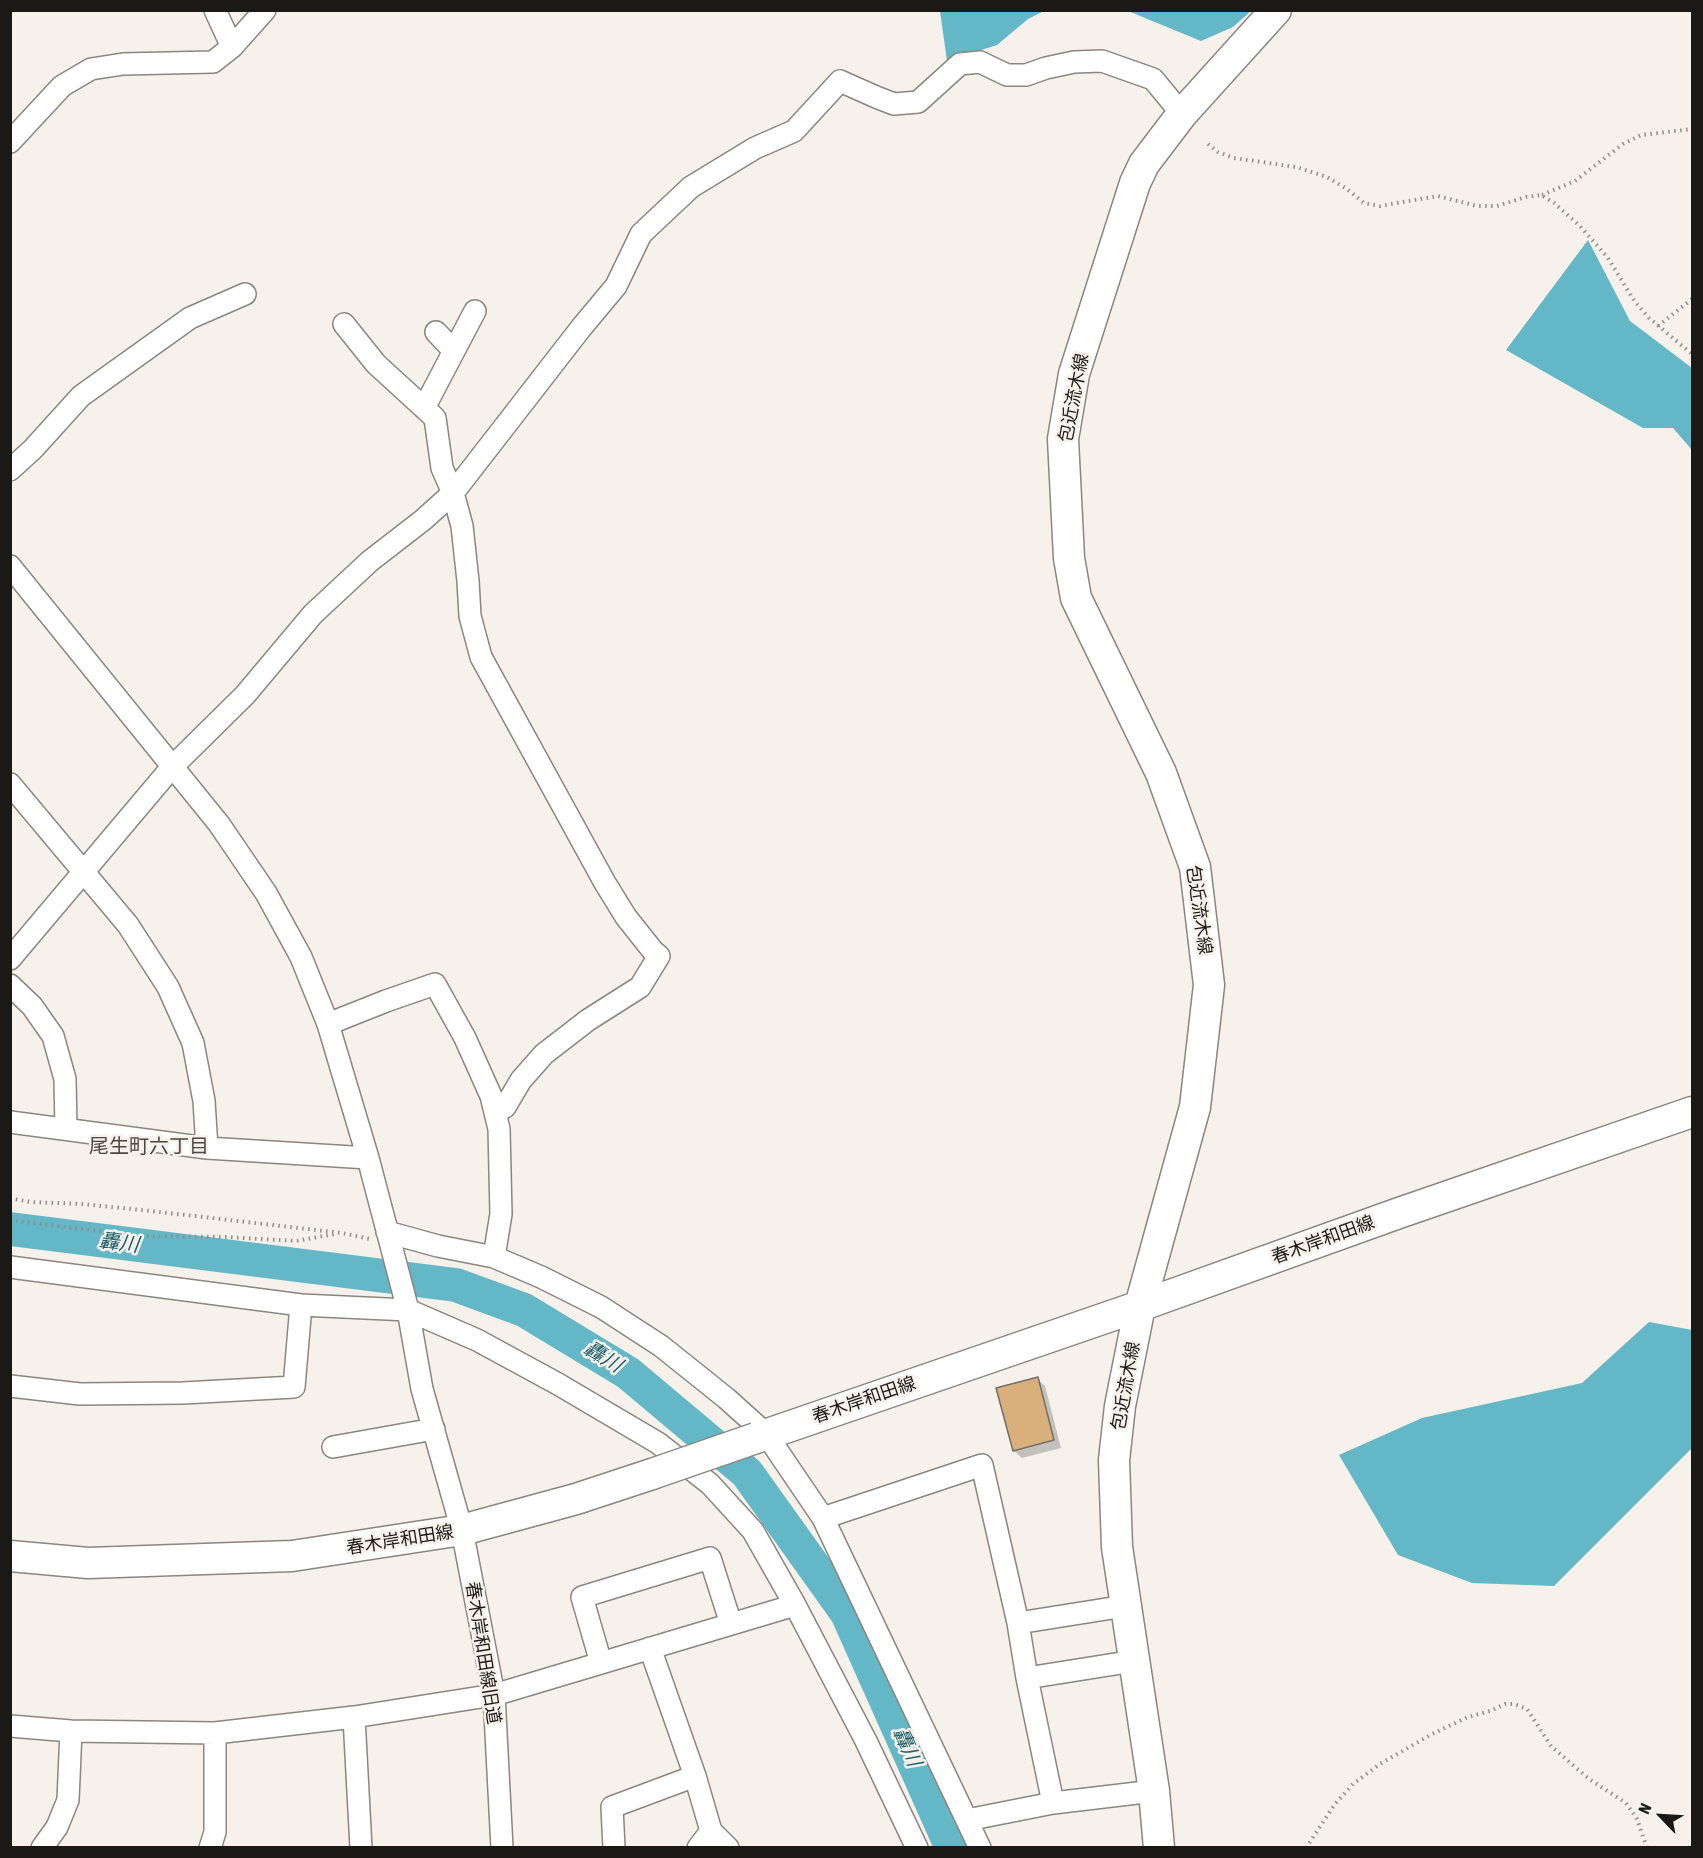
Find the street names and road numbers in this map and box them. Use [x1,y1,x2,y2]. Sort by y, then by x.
street label: 包近流木線 [1055,352,1093,444]
street label: 包近流木線 [1182,864,1216,956]
street label: 春木岸和田線 [1269,1211,1377,1269]
street label: 包近流木線 [1108,1340,1144,1432]
street label: 春木岸和田線 [809,1372,919,1428]
street label: 春木岸和田線 [345,1521,455,1559]
street label: 春木岸和田線旧道 [461,1580,505,1726]

